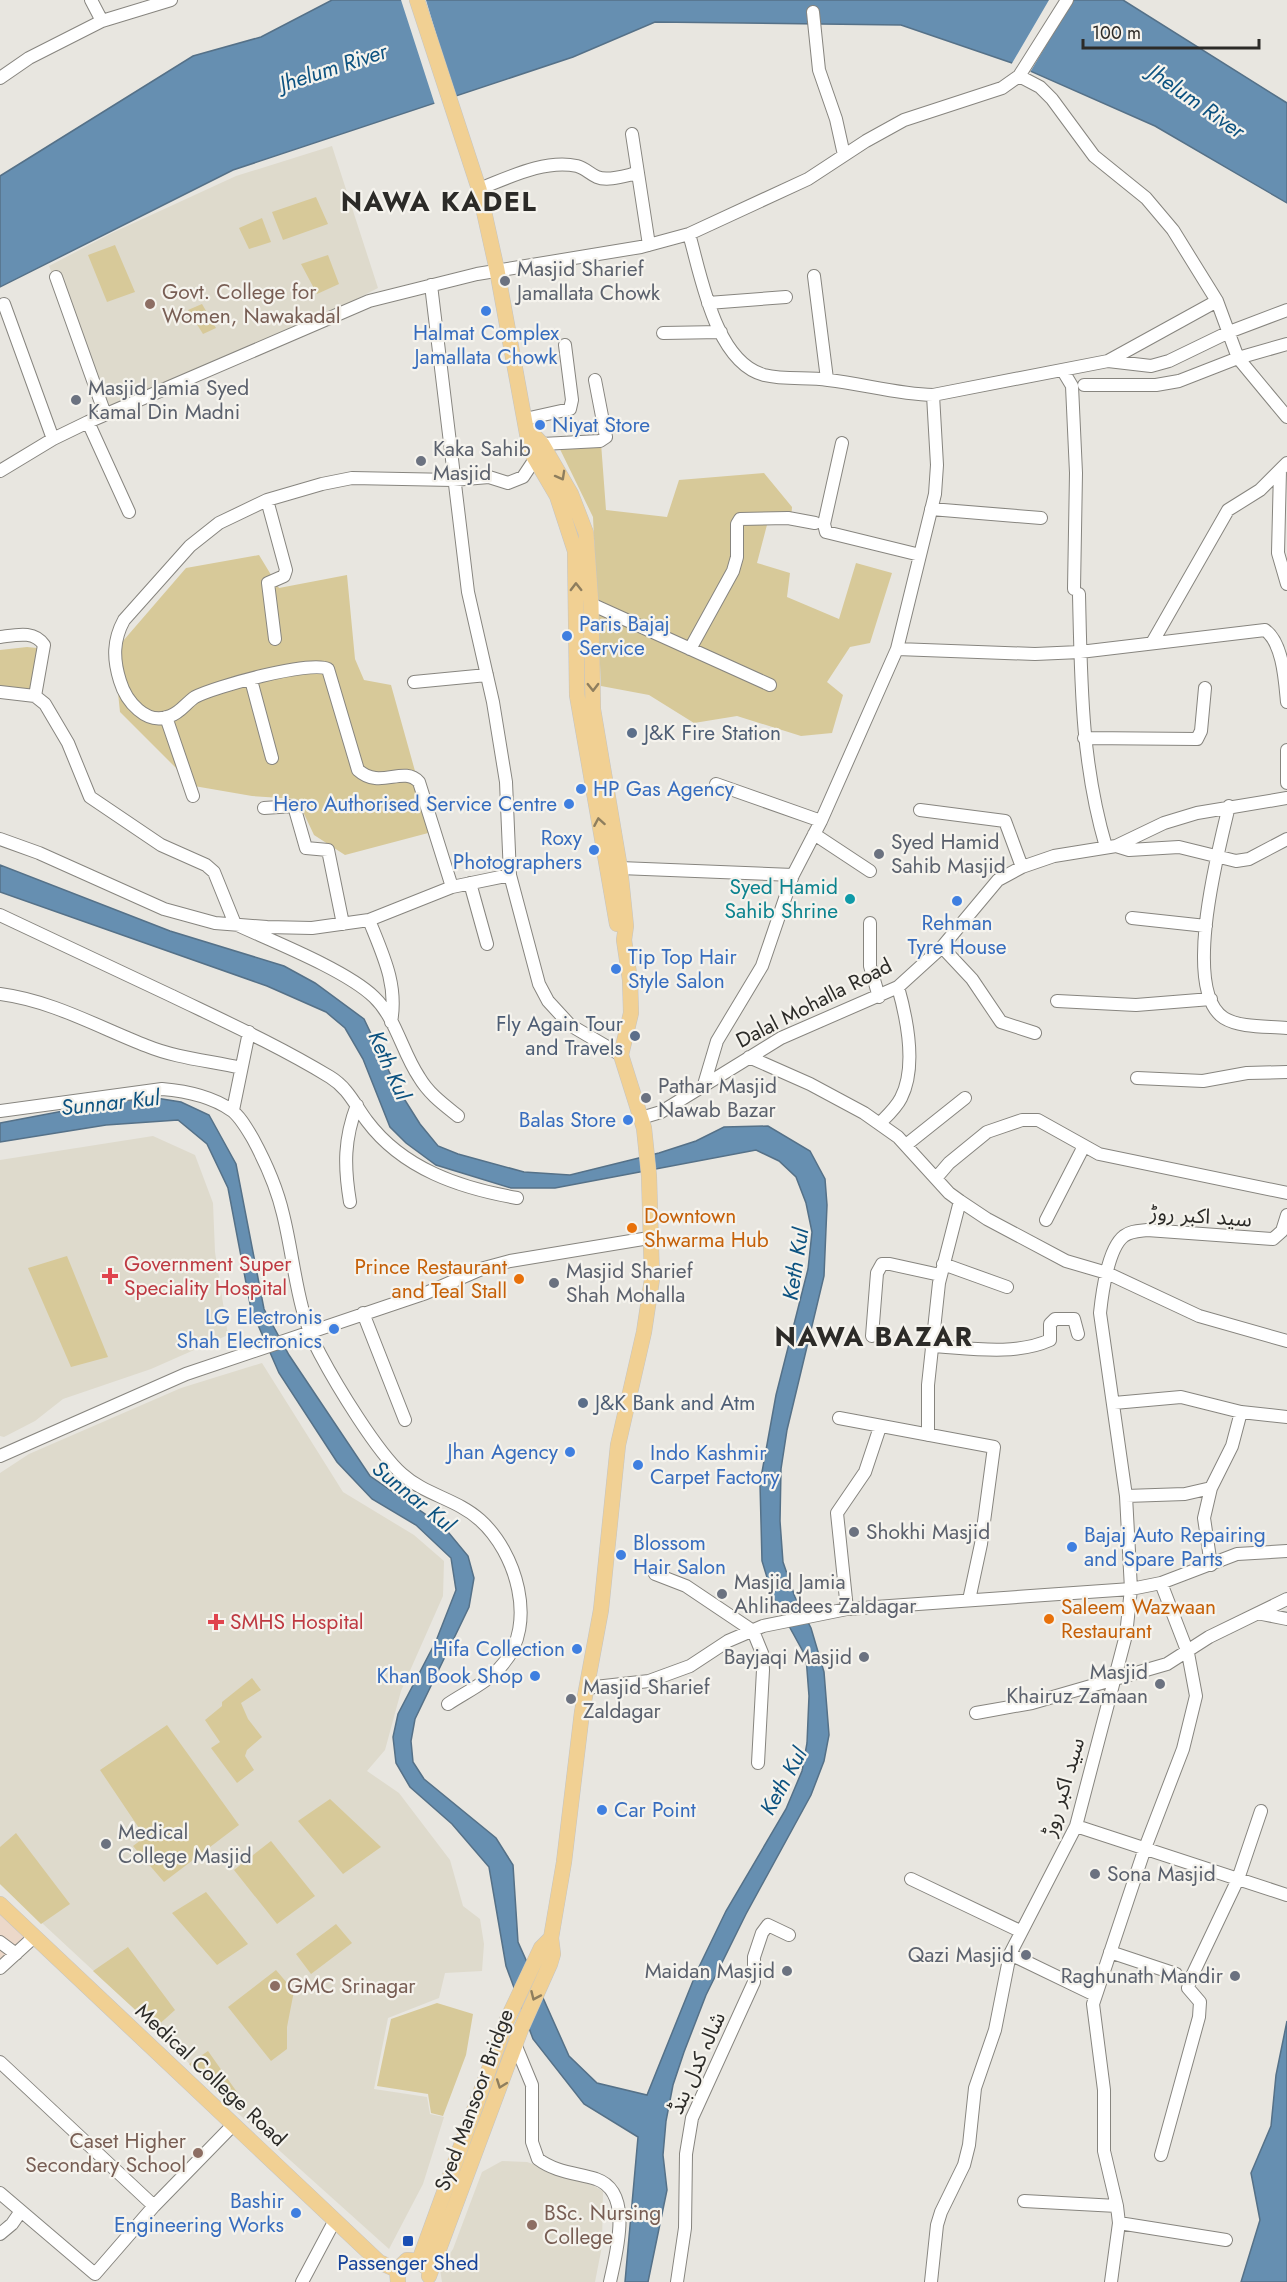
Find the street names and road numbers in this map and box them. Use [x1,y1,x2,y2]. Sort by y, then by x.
street label: Dalal Mohalla Road [731,951,897,1055]
street label: سید اکبر روڑ [1148,1197,1253,1235]
street label: سید اکبر روڑ [1033,1734,1092,1841]
street label: Medical College Road [129,1997,293,2153]
street label: Syed Mansoor Bridge [427,2005,521,2195]
street label: شالہ کدل بنڈ [661,2007,733,2119]

